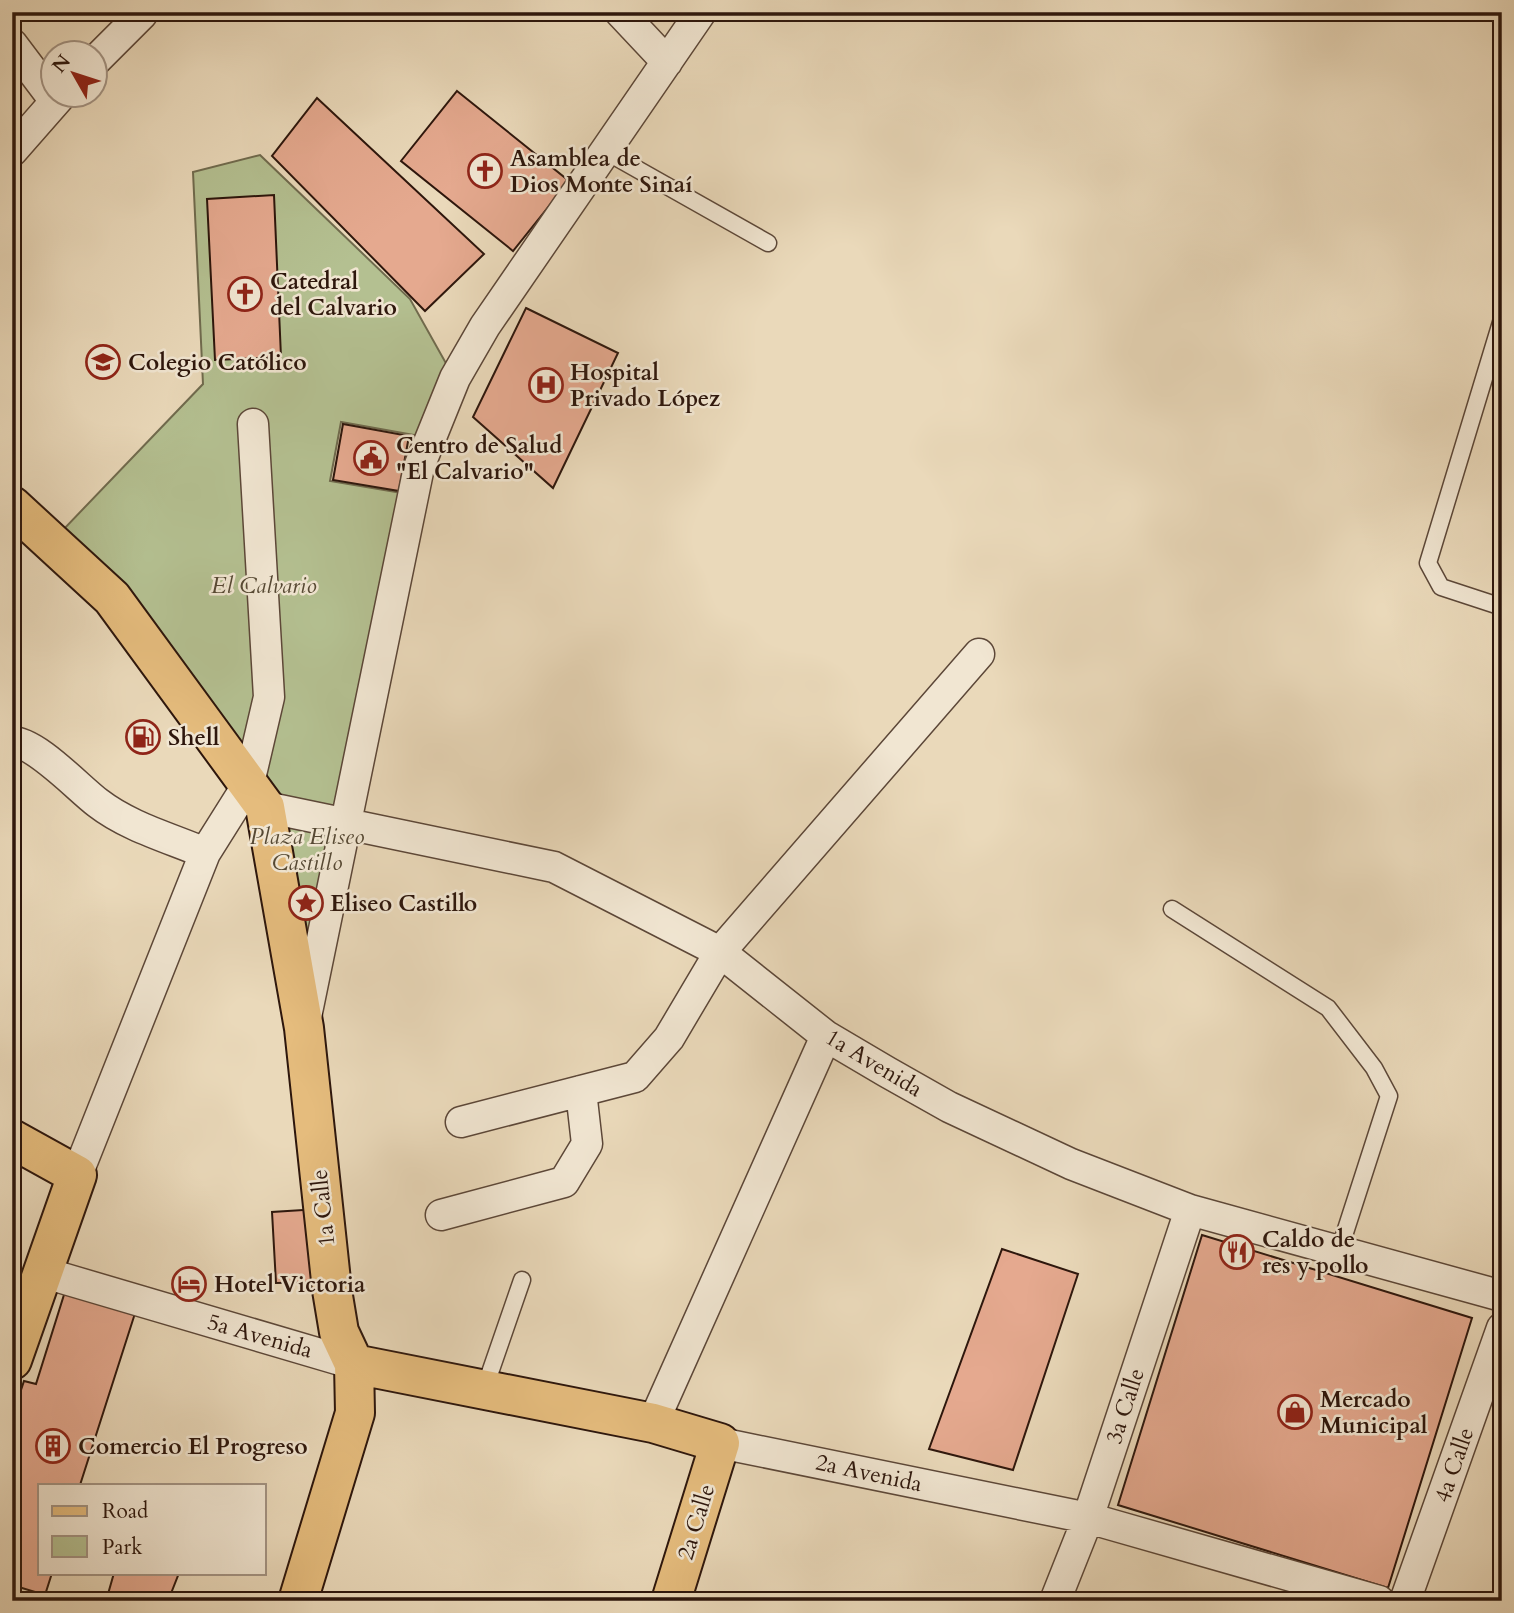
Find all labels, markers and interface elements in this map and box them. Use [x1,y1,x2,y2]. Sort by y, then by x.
north arrow [38,38,108,108]
text: N [46,49,77,79]
place label: Asamblea de Dios Monte Sinaí [510,143,693,200]
church icon: Asamblea de Dios Monte Sinaí [466,152,504,190]
place label: Catedral del Calvario [270,266,397,323]
church icon: Catedral del Calvario [226,275,264,313]
school or university icon: Colegio Católico [84,343,122,381]
place label: Colegio Católico [128,347,307,378]
place label: Hospital Privado López [570,357,720,414]
hospital icon: Hospital Privado López [527,366,565,404]
place label: Centro de Salud "El Calvario" [396,430,562,487]
public building icon: Centro de Salud "El Calvario" [352,439,390,477]
park label: El Calvario [211,570,317,601]
fuel station icon: Shell [124,718,162,756]
place label: Shell [168,722,220,753]
park label: Plaza Eliseo Castillo [249,821,365,878]
place icon: Eliseo Castillo [287,884,325,922]
place label: Eliseo Castillo [330,888,477,919]
street label: 1a Avenida [820,1022,928,1104]
street label: 1a Calle [304,1168,342,1248]
place label: Caldo de res y pollo [1262,1224,1368,1281]
restaurant icon: Caldo de res y pollo [1218,1233,1256,1271]
hotel icon: Hotel Victoria [170,1265,208,1303]
place label: Hotel Victoria [214,1269,366,1300]
street label: 5a Avenida [204,1306,316,1366]
street label: 3a Calle [1098,1364,1152,1448]
place label: Mercado Municipal [1320,1384,1428,1441]
shop icon: Mercado Municipal [1276,1393,1314,1431]
street label: 4a Calle [1427,1423,1481,1507]
building icon: Comercio El Progreso [34,1427,72,1465]
place label: Comercio El Progreso [78,1431,308,1462]
street label: 2a Avenida [813,1447,925,1499]
street label: 2a Calle [670,1480,722,1564]
legend [38,1484,266,1574]
text: Road [102,1497,148,1526]
text: Park [102,1533,143,1562]

